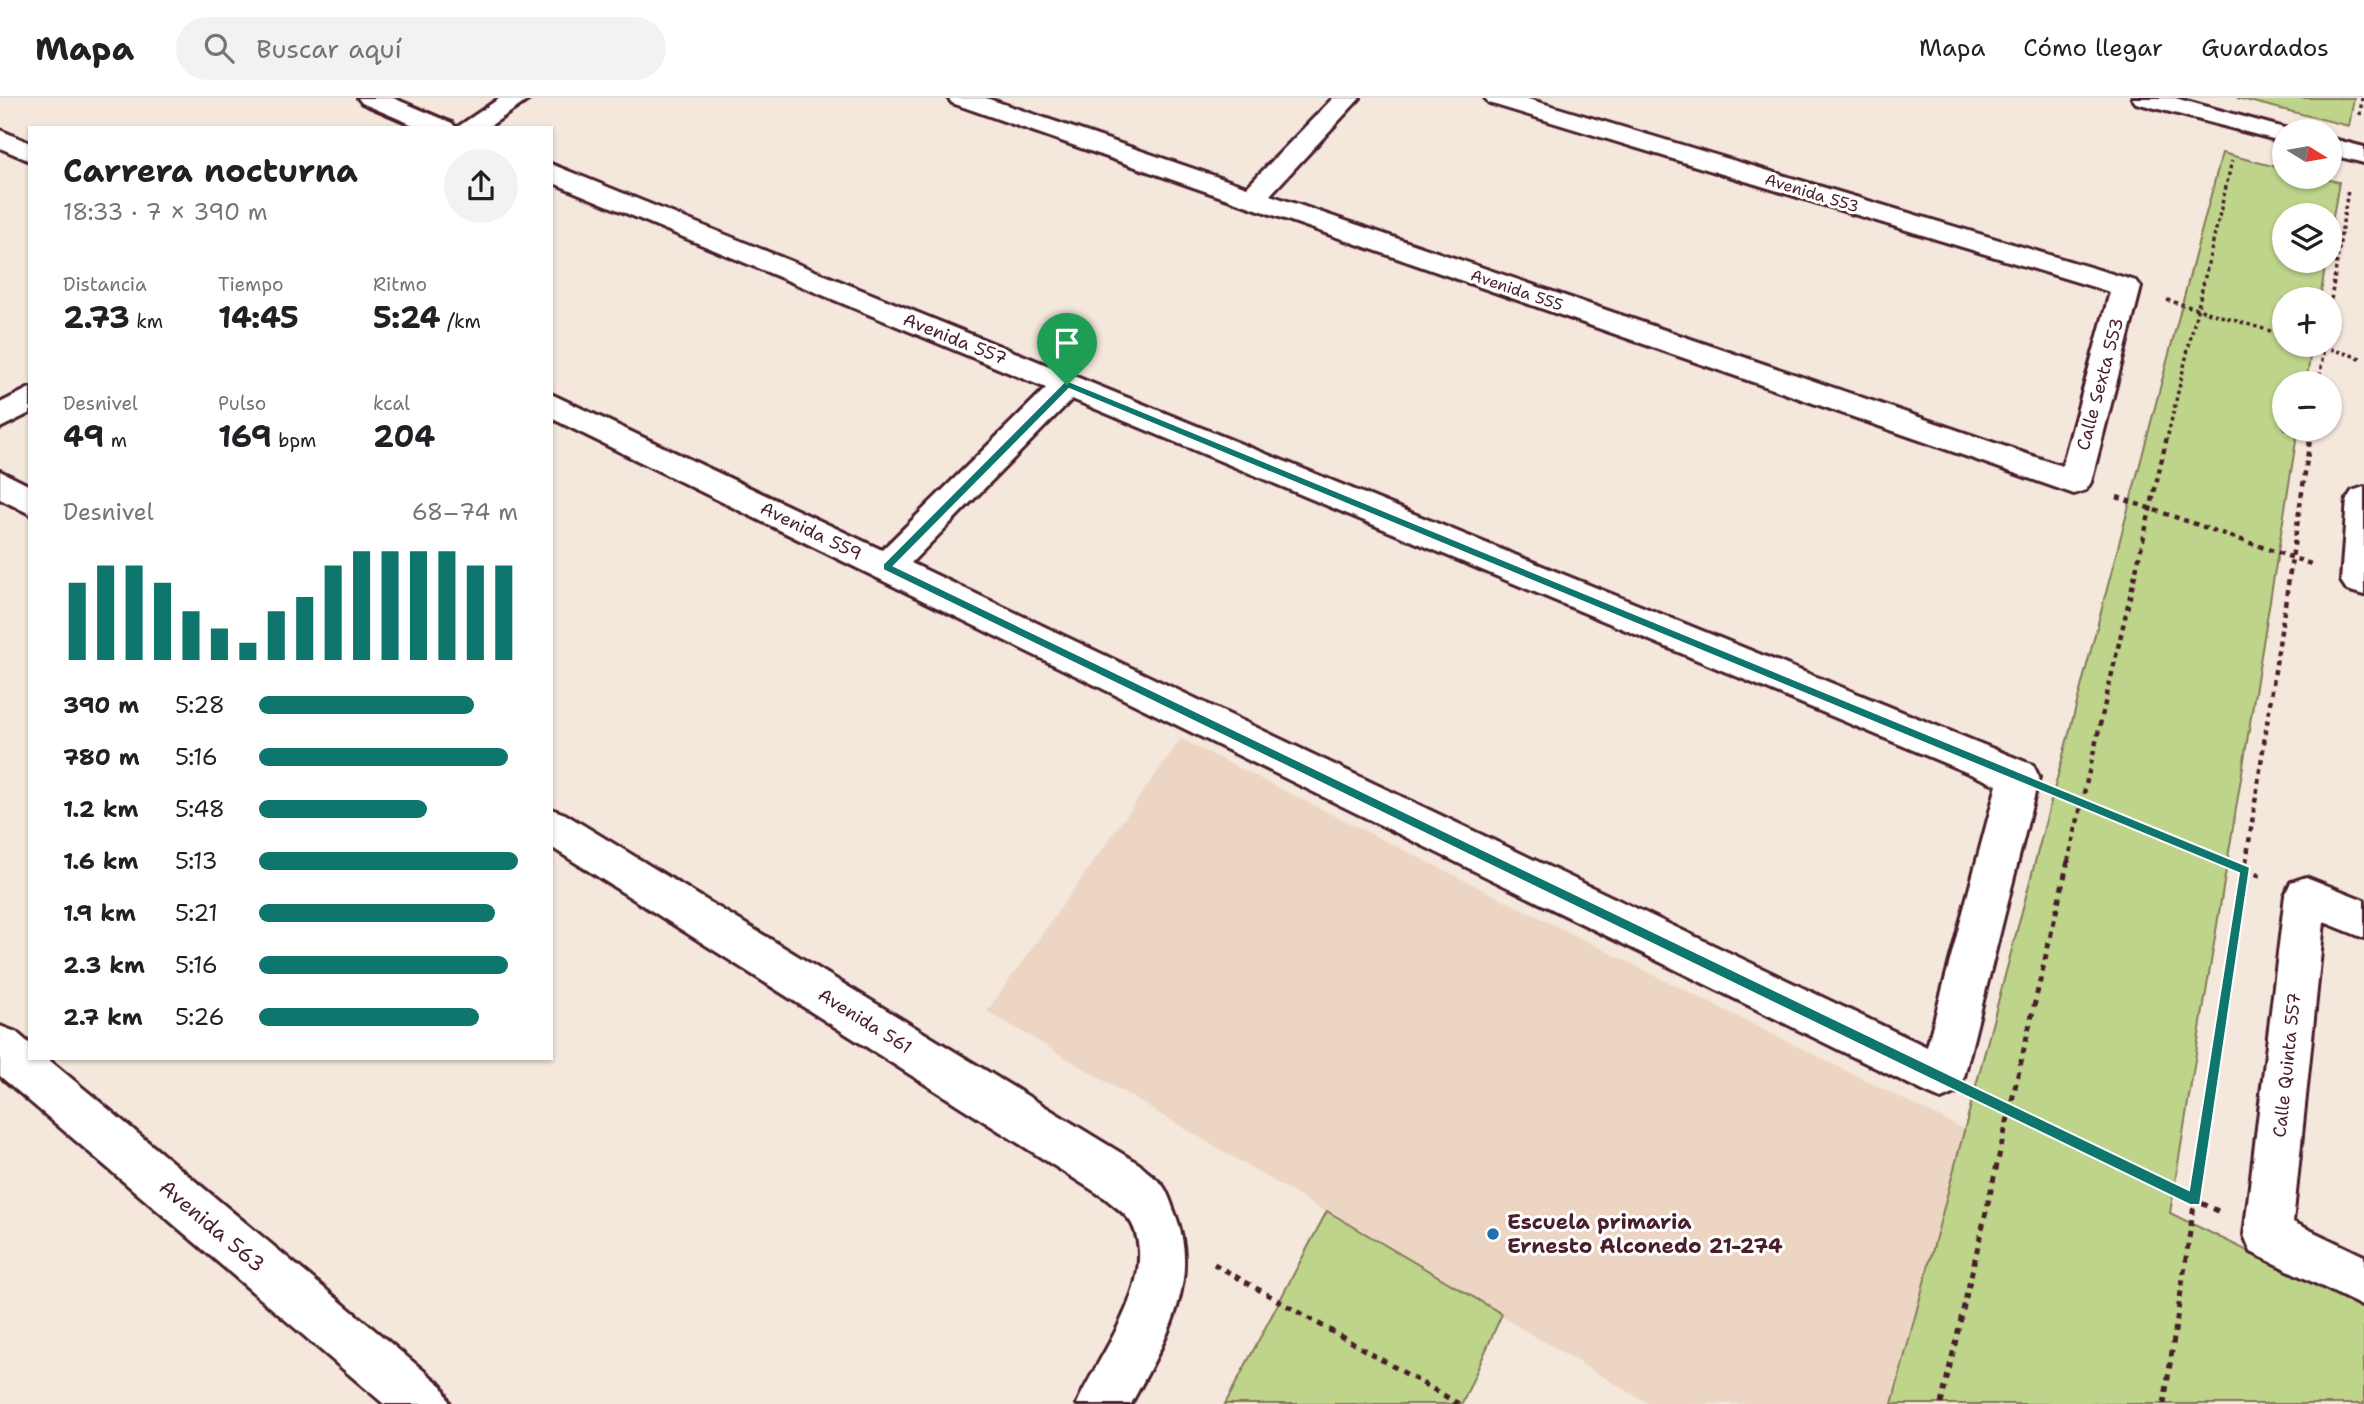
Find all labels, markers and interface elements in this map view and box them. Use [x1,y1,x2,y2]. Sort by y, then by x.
search box [176,17,666,80]
text: Mapa [35,26,134,71]
icon: search [200,29,238,67]
text: Buscar aquí [256,31,402,66]
text: Mapa [1919,32,1985,64]
text: Cómo llegar [2023,32,2163,64]
text: Guardados [2201,32,2329,64]
north arrow [2272,119,2342,189]
map controls [2272,119,2342,441]
text: Carrera nocturna [63,149,358,192]
button: share [444,149,518,223]
street label: Avenida 553 [1762,169,1862,217]
text: 18:33 · 7 × 390 m [63,197,268,227]
button: layers [2272,203,2342,273]
street label: Avenida 555 [1468,264,1566,316]
text: Distancia [63,272,147,297]
text: Tiempo [218,272,284,297]
text: Ritmo [373,272,427,297]
button: + [2272,287,2342,357]
text: 2.73 [63,297,130,338]
text: 14:45 [218,297,299,338]
text: 5:24 [373,297,441,338]
street label: Avenida 557 [900,307,1010,371]
text: km [130,309,163,334]
text: /km [441,309,481,334]
pin [1037,313,1097,385]
street label: Calle Sexta 553 [2071,315,2129,453]
icon: arrive [1048,324,1086,362]
button: − [2272,371,2342,441]
text: Desnivel [63,391,138,416]
text: Pulso [218,391,266,416]
text: kcal [373,391,410,416]
text: 49 [63,416,104,457]
text: 169 [218,416,272,457]
text: 204 [373,416,435,457]
text: m [104,428,127,453]
text: bpm [272,428,316,453]
street label: Avenida 559 [756,496,866,566]
text: Desnivel [63,497,154,527]
text: 68–74 m [412,497,518,527]
text: 390 m [63,690,139,720]
text: 5:28 [175,690,225,720]
text: 780 m [63,742,140,772]
text: 5:16 [175,742,218,772]
text: 1.2 km [63,794,139,824]
text: 5:48 [175,794,225,824]
text: 1.6 km [63,846,138,876]
text: 5:13 [175,846,218,876]
text: 1.9 km [63,898,136,928]
text: 5:21 [175,898,218,928]
text: 2.3 km [63,950,145,980]
text: 5:16 [175,950,218,980]
street label: Avenida 561 [814,983,916,1059]
street label: Calle Quinta 557 [2267,991,2307,1139]
text: 2.7 km [63,1002,143,1032]
text: 5:26 [175,1002,225,1032]
street label: Avenida 563 [153,1173,271,1279]
place label: Escuela primaria Ernesto Alconedo 21-274 [1507,1208,1783,1260]
marker: Escuela primaria Ernesto Alconedo 21-274 [1485,1226,1501,1242]

